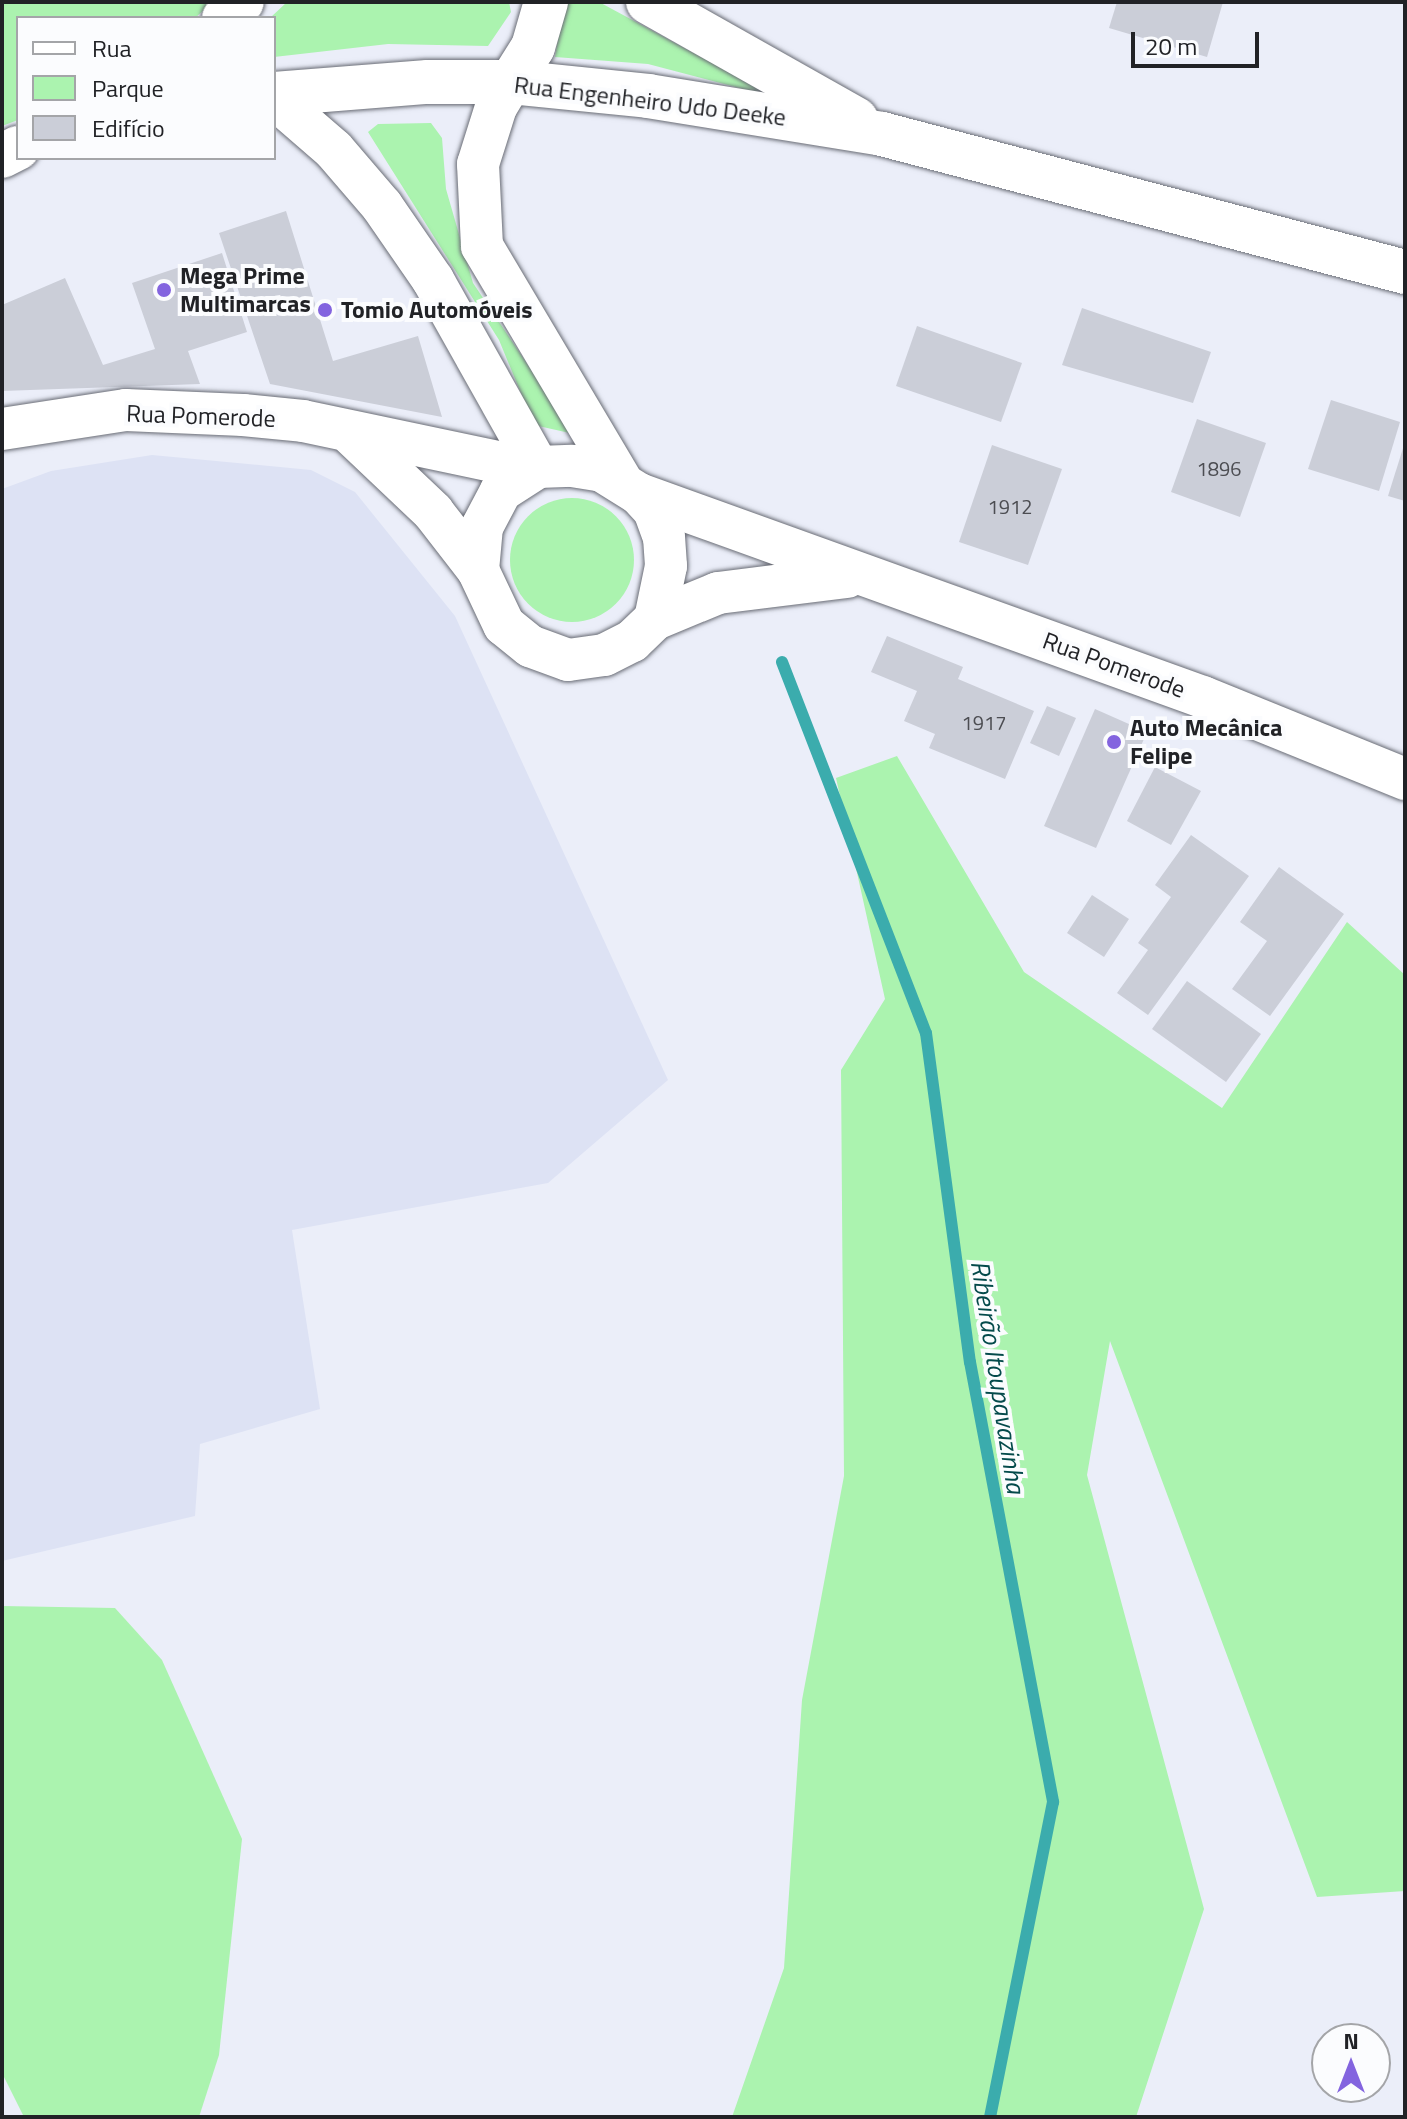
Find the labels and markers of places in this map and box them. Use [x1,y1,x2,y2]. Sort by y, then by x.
place label: Mega Prime Multimarcas [180,262,311,318]
marker: Mega Prime Multimarcas [155,281,173,299]
place label: Tomio Automóveis [341,296,533,324]
marker: Tomio Automóveis [316,301,334,319]
place label: Auto Mecânica Felipe [1130,714,1283,770]
marker: Auto Mecânica Felipe [1105,733,1123,751]

